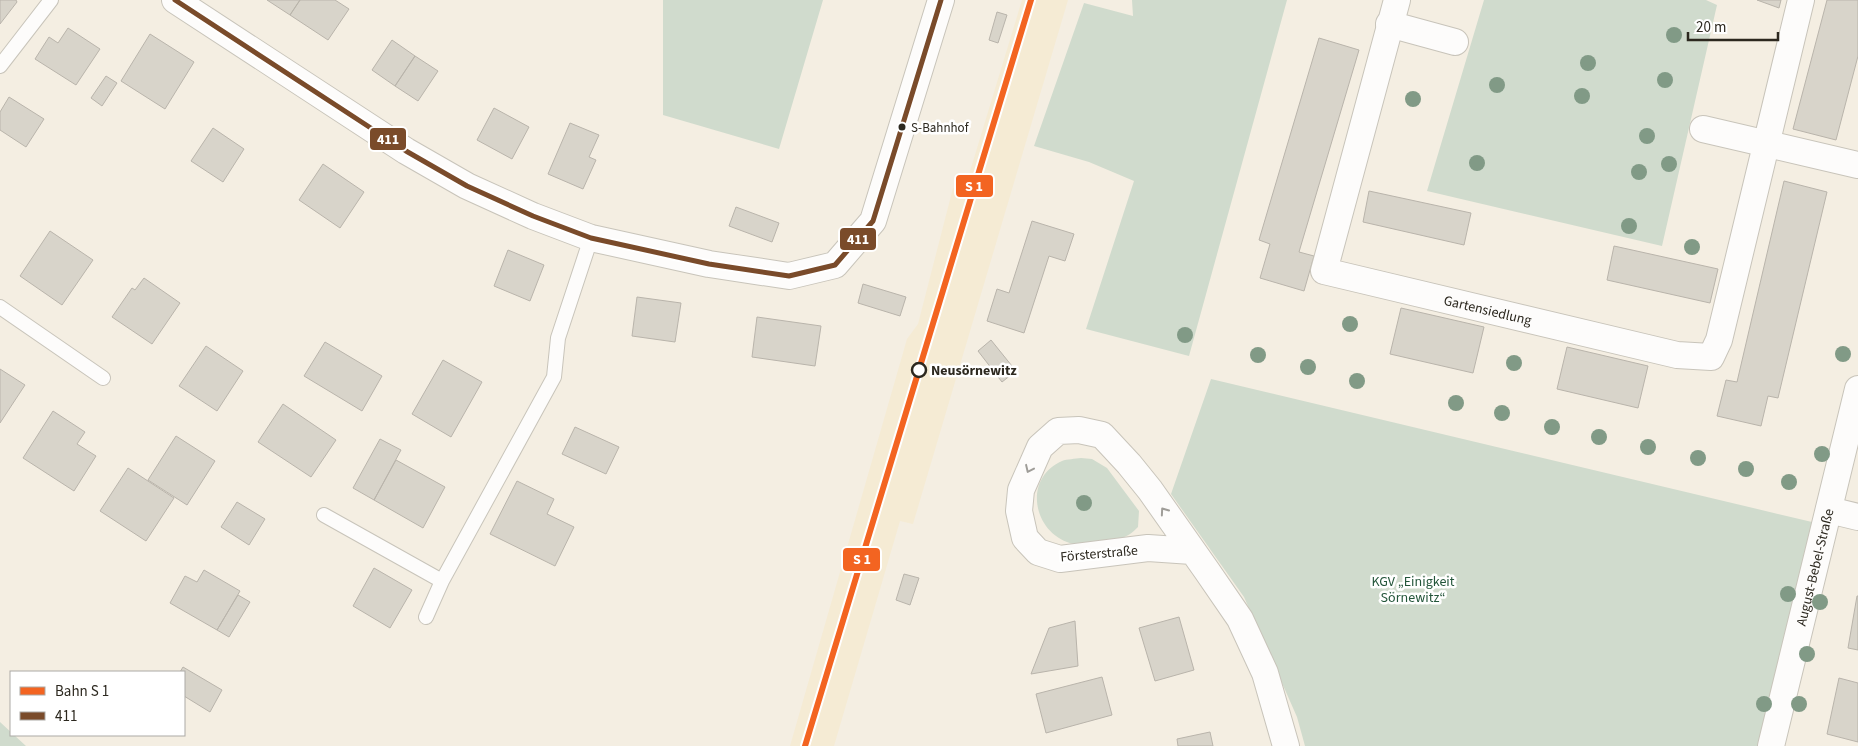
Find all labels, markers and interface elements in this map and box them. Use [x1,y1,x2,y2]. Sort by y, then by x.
scale bar [1688,10,1778,42]
text: 20 m [1696,17,1726,38]
place label: S-Bahnhof [911,119,970,137]
marker: S-Bahnhof [897,122,907,132]
line badge: 411 [369,127,407,151]
text: 411 [377,130,399,150]
line badge: S 1 [955,174,994,198]
text: S 1 [965,177,983,197]
line badge: 411 [839,227,877,251]
text: 411 [847,230,869,250]
street label: Gartensiedlung [1442,291,1533,331]
place label: Neusörnewitz [931,361,1017,381]
marker: Neusörnewitz [911,362,927,378]
one-way arrow [1025,464,1035,473]
street label: August-Bebel-Straße [1792,507,1840,628]
one-way arrow [1161,508,1170,517]
street label: Försterstraße [1059,541,1139,567]
line badge: S 1 [842,547,881,572]
text: S 1 [853,550,871,570]
park label: KGV „Einigkeit Sörnewitz“ [1371,572,1455,608]
legend [10,671,185,736]
text: Bahn S 1 [55,681,109,702]
text: 411 [55,706,77,727]

